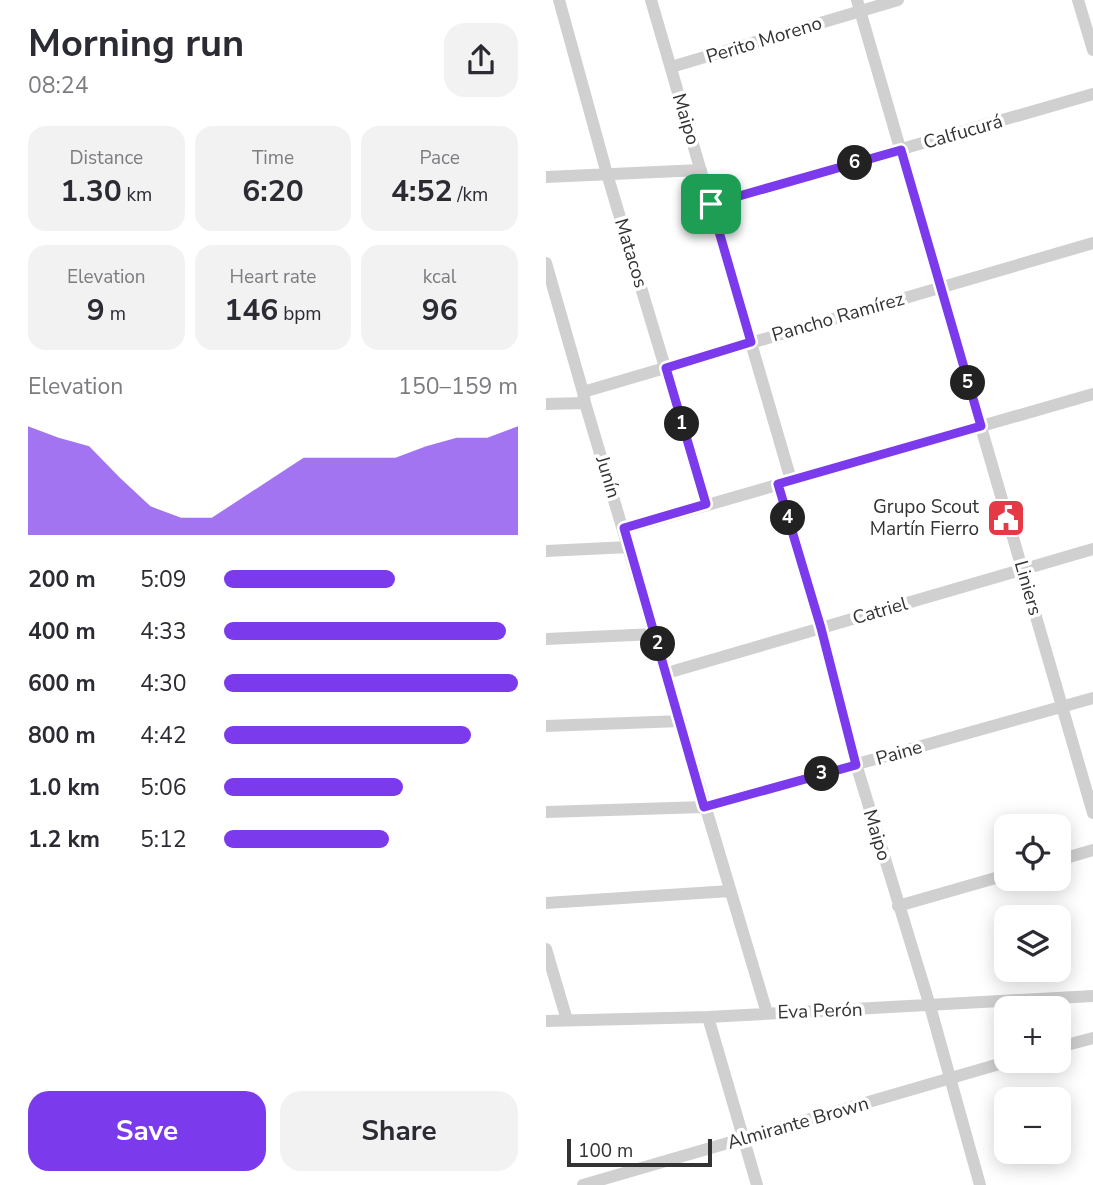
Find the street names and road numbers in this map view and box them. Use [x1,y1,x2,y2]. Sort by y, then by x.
street label: Perito Moreno [703,10,825,70]
street label: Maipo [666,90,706,148]
street label: Calfucurá [920,108,1006,156]
street label: Matacos [608,215,654,291]
street label: Pancho Ramírez [769,286,907,348]
street label: Junín [589,452,627,501]
street label: Liniers [1008,558,1048,618]
street label: Catriel [849,591,911,631]
street label: Paine [873,734,925,772]
street label: Maipo [857,806,897,864]
street label: Eva Perón [777,997,863,1025]
street label: Almirante Brown [724,1090,872,1156]

